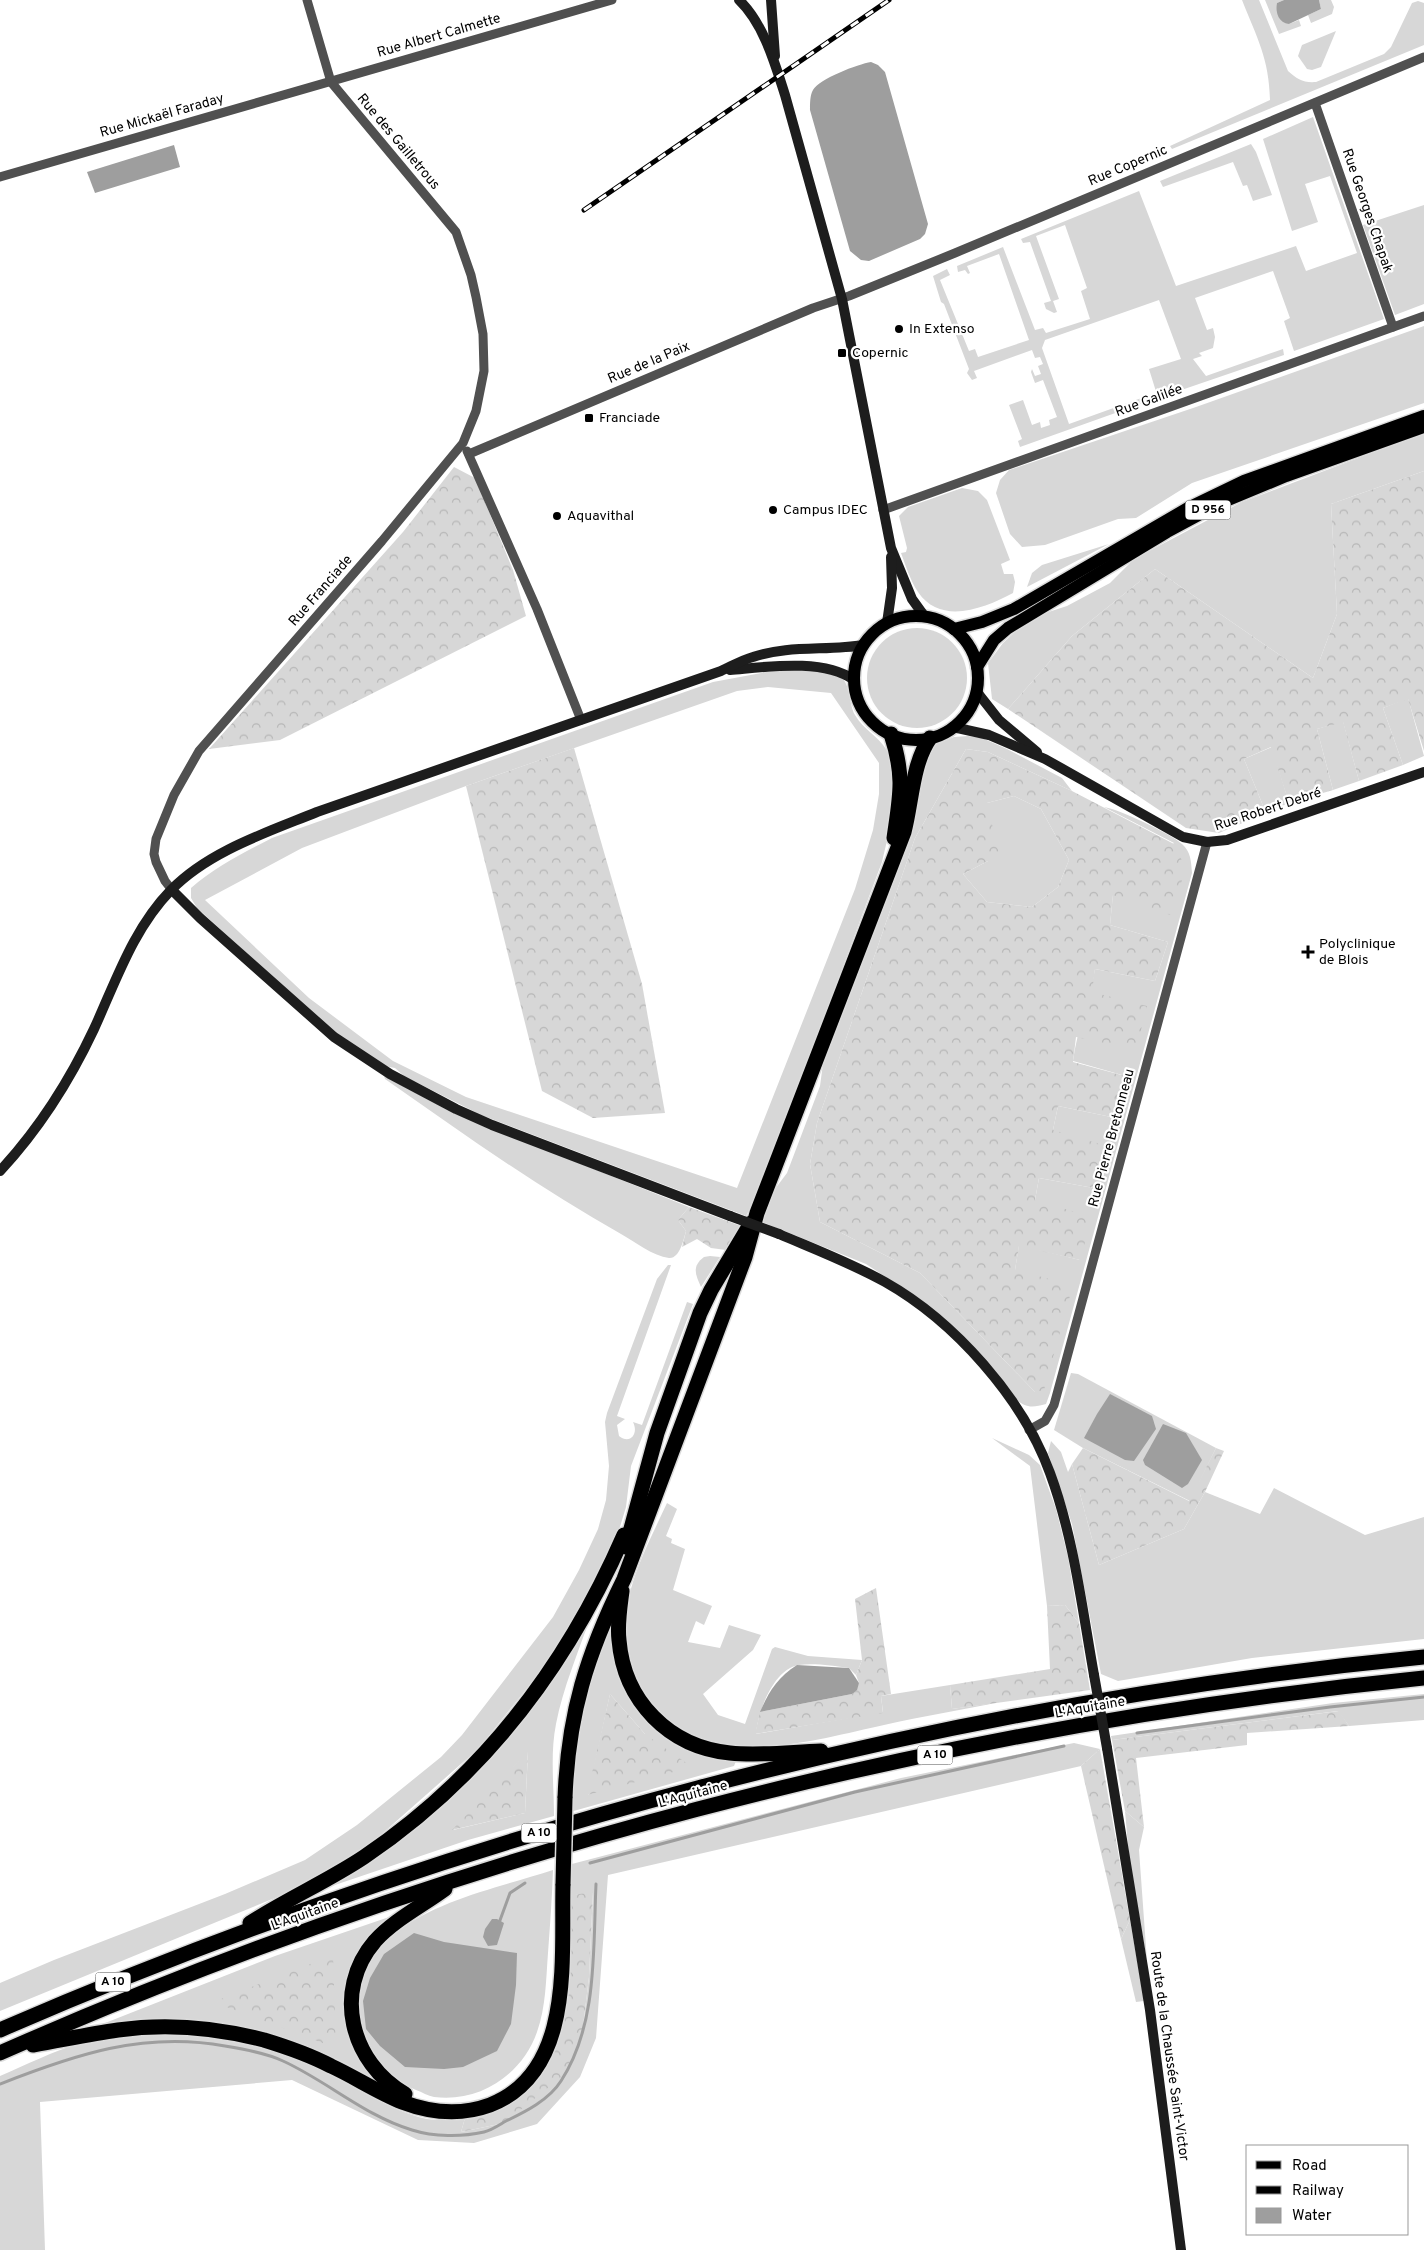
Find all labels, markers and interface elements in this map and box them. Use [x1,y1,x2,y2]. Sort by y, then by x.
street label: Rue Albert Calmette [375,10,503,62]
street label: Rue Mickaël Faraday [98,90,226,142]
street label: Rue des Gailletrous [353,90,443,194]
street label: Rue Copernic [1086,142,1170,190]
street label: Rue Georges Chapak [1338,147,1396,275]
place label: In Extenso [909,321,975,338]
marker: In Extenso [893,323,905,335]
street label: Rue de la Paix [605,338,693,388]
place label: Copernic [852,345,909,362]
marker: Copernic [836,347,848,359]
street label: Rue Galilée [1113,381,1185,421]
place label: Franciade [599,410,660,427]
marker: Franciade [583,412,595,424]
road number: D 956 [1186,500,1230,520]
place label: Campus IDEC [783,502,868,519]
marker: Campus IDEC [767,504,779,516]
place label: Aquavithal [567,508,634,525]
marker: Aquavithal [551,510,563,522]
street label: Rue Franciade [285,552,357,630]
street label: Rue Robert Debré [1212,785,1324,835]
place label: Polyclinique de Blois [1319,936,1396,969]
marker: Polyclinique de Blois [1301,945,1315,959]
street label: Rue Pierre Bretonneau [1085,1067,1139,1209]
street label: L'Aquitaine [1053,1693,1127,1723]
road number: A 10 [918,1746,952,1764]
street label: L'Aquitaine [656,1778,730,1812]
road number: A 10 [522,1824,556,1842]
street label: L'Aquitaine [269,1895,341,1935]
street label: Route de la Chaussée Saint-Victor [1146,1950,1192,2163]
road number: A 10 [96,1972,130,1991]
legend [1246,2145,1409,2235]
text: Road [1292,2157,1327,2176]
text: Railway [1292,2182,1344,2201]
text: Water [1292,2207,1332,2226]

